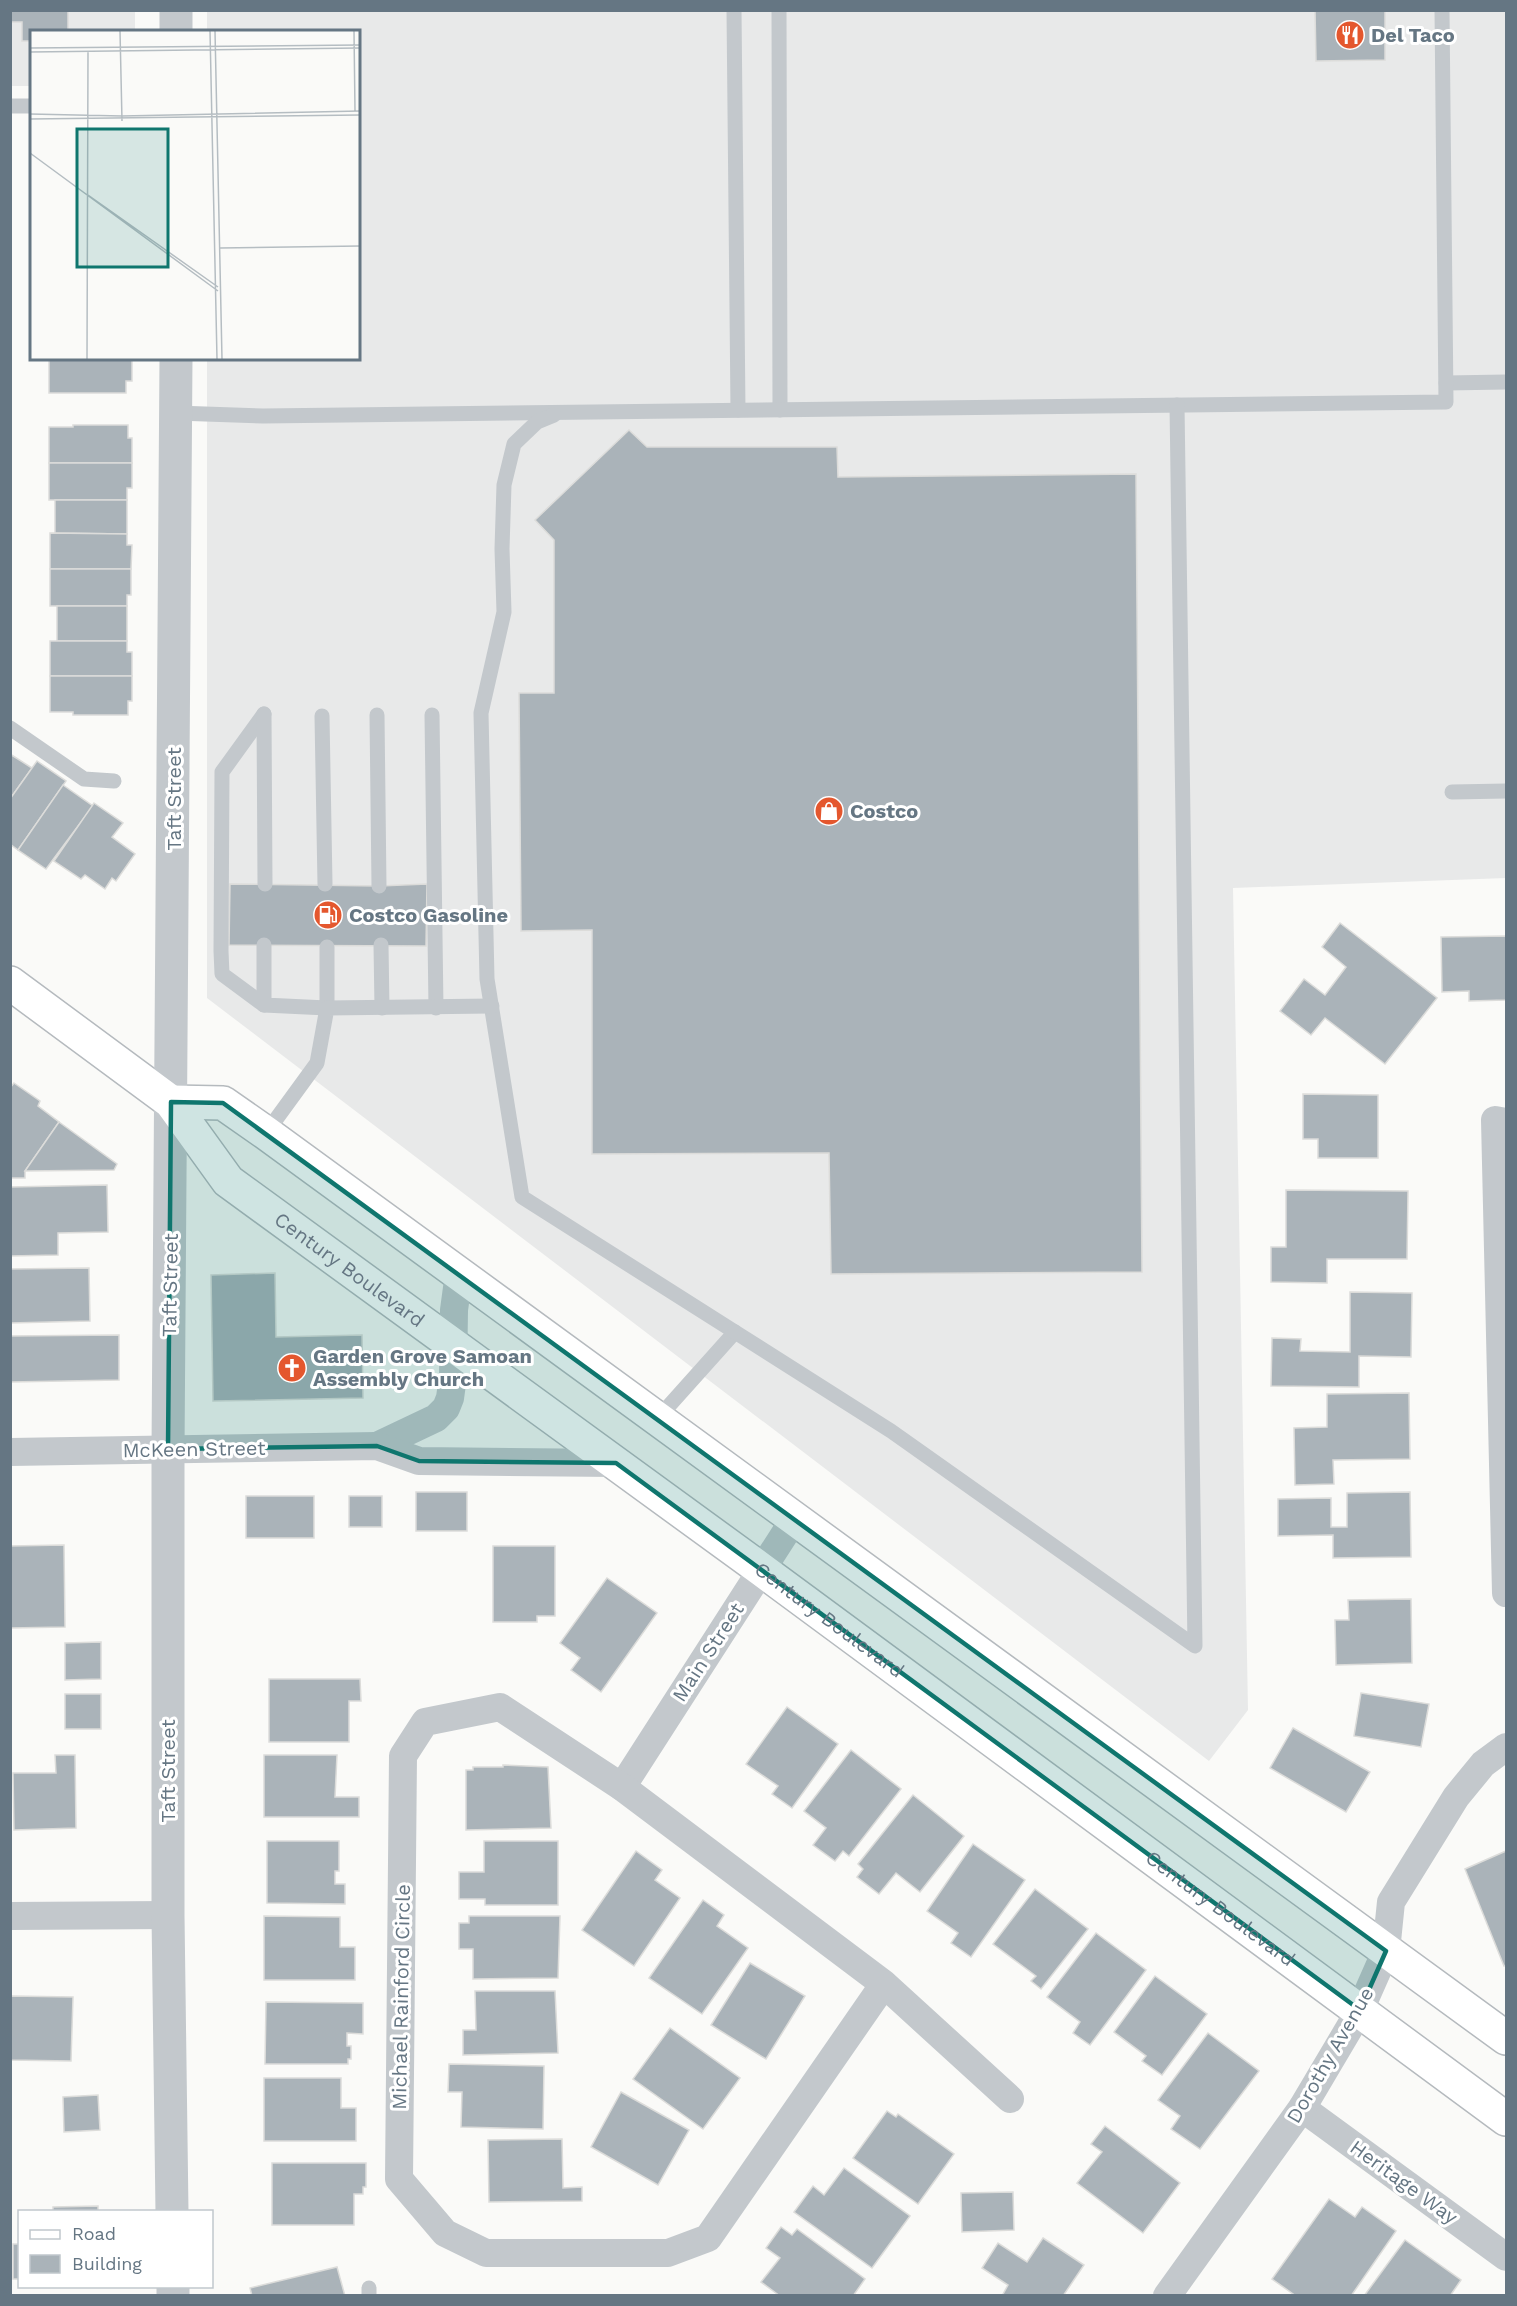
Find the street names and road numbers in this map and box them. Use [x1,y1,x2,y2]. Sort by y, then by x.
street label: Taft Street [162,747,186,851]
street label: Century Boulevard [270,1207,429,1332]
street label: Taft Street [157,1232,183,1337]
street label: McKeen Street [122,1436,266,1462]
street label: Century Boulevard [750,1557,909,1683]
street label: Main Street [667,1598,749,1706]
street label: Taft Street [156,1719,180,1823]
street label: Century Boulevard [1141,1845,1300,1971]
street label: Michael Rainford Circle [387,1884,415,2110]
street label: Dorothy Avenue [1281,1983,1379,2127]
street label: Heritage Way [1345,2135,1463,2229]

